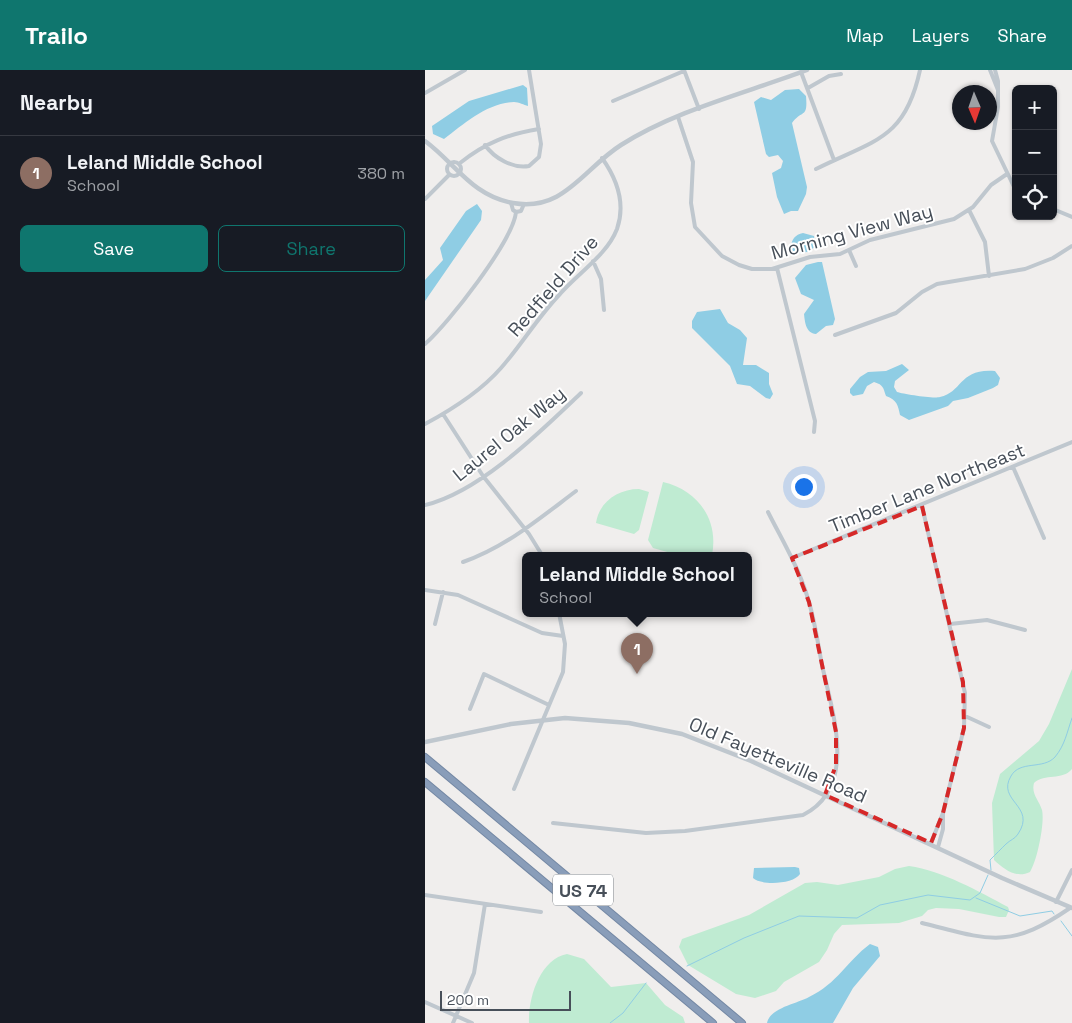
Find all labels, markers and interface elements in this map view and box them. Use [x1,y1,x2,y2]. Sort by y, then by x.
text: Trailo [25,20,88,51]
text: Map [846,24,884,47]
text: Layers [912,24,969,47]
text: Share [997,24,1047,47]
north arrow [952,85,997,130]
map controls [1012,85,1057,220]
button: + [1012,85,1057,130]
text: Nearby [20,89,93,116]
button: − [1012,130,1057,175]
text: Leland Middle School [67,150,263,175]
text: 1 [32,163,40,184]
text: 380 m [357,163,405,184]
text: School [67,175,120,196]
button: locate [1012,175,1057,220]
street label: Morning View Way [768,198,936,266]
button: Save [20,225,208,272]
button: Share [218,225,405,272]
street label: Redfield Drive [502,230,604,342]
street label: Laurel Oak Way [448,381,570,487]
street label: Timber Lane Northeast [825,437,1029,539]
your location [791,474,817,500]
popup [522,552,752,617]
text: Leland Middle School [539,562,735,587]
text: School [539,587,592,608]
pin: 1 [621,633,653,674]
street label: Old Fayetteville Road [685,711,871,809]
road number: US 74 [553,874,613,906]
scale bar [440,988,571,1011]
text: 200 m [447,991,489,1009]

